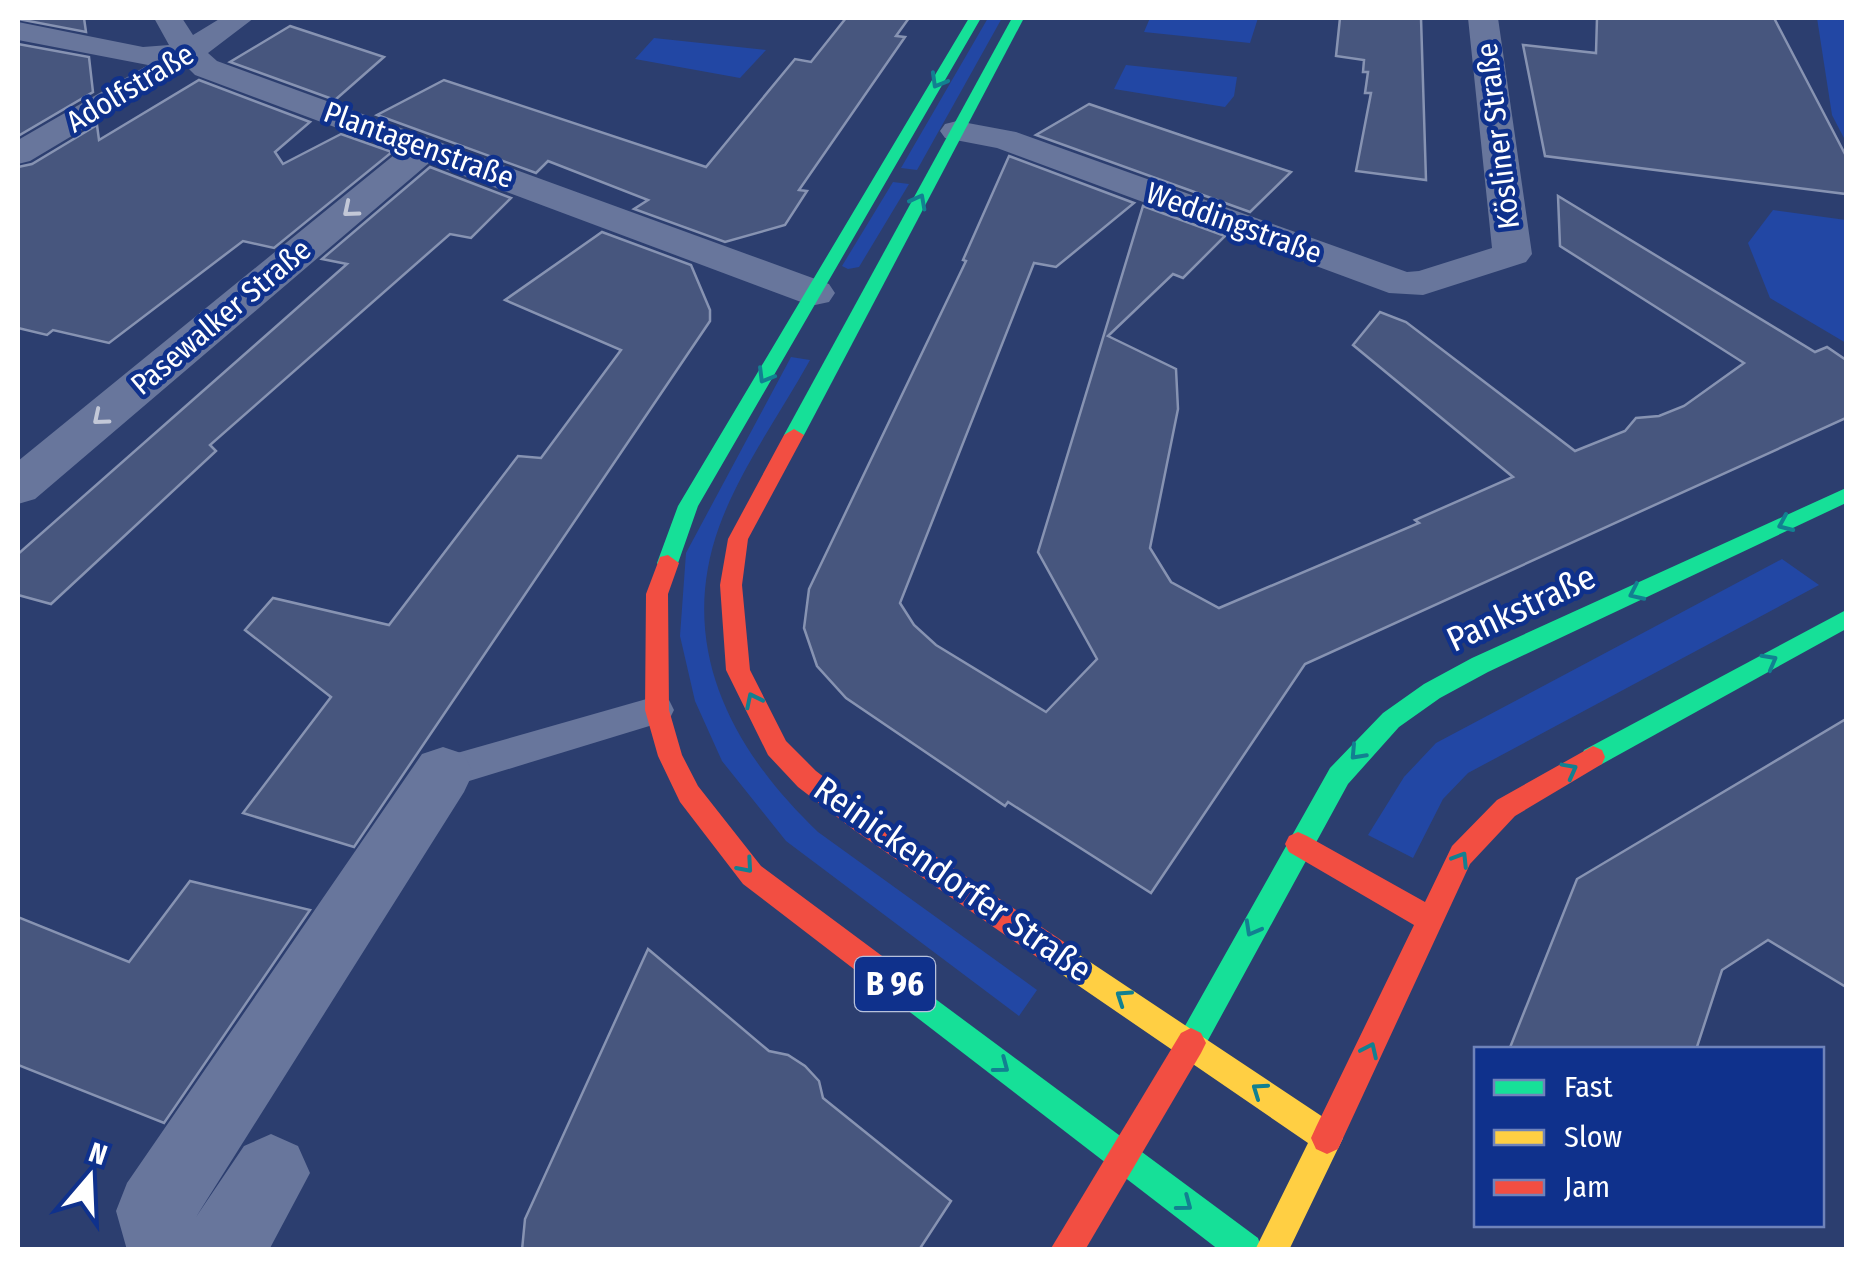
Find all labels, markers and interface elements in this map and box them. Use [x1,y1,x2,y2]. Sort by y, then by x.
street label: Adolfstraße [60,36,200,140]
street label: Kösliner Straße [1469,41,1527,231]
one-way arrow [931,70,950,88]
street label: Plantagenstraße [319,94,519,196]
street label: Weddingstraße [1141,175,1327,271]
one-way arrow [907,194,926,212]
one-way arrow [343,198,361,216]
street label: Pasewalker Straße [124,231,318,403]
one-way arrow [758,365,777,383]
one-way arrow [94,406,112,424]
one-way arrow [1778,512,1796,532]
street label: Pankstraße [1440,555,1602,661]
one-way arrow [1628,581,1646,601]
one-way arrow [1759,654,1777,674]
one-way arrow [746,692,765,710]
one-way arrow [1351,741,1369,760]
one-way arrow [1559,762,1577,782]
street label: Reinickendorfer Straße [806,767,1100,991]
one-way arrow [1449,852,1468,870]
one-way arrow [734,855,752,873]
one-way arrow [1245,919,1264,937]
road number: B 96 [855,957,935,1011]
one-way arrow [1116,991,1135,1009]
one-way arrow [1357,1042,1377,1060]
legend [1474,1047,1824,1227]
one-way arrow [991,1055,1009,1072]
text: Fast [1564,1069,1613,1105]
one-way arrow [1252,1084,1270,1103]
text: Slow [1564,1119,1622,1155]
north arrow [40,1127,140,1227]
text: N [85,1136,111,1172]
text: Jam [1564,1169,1610,1205]
one-way arrow [1174,1192,1192,1210]

